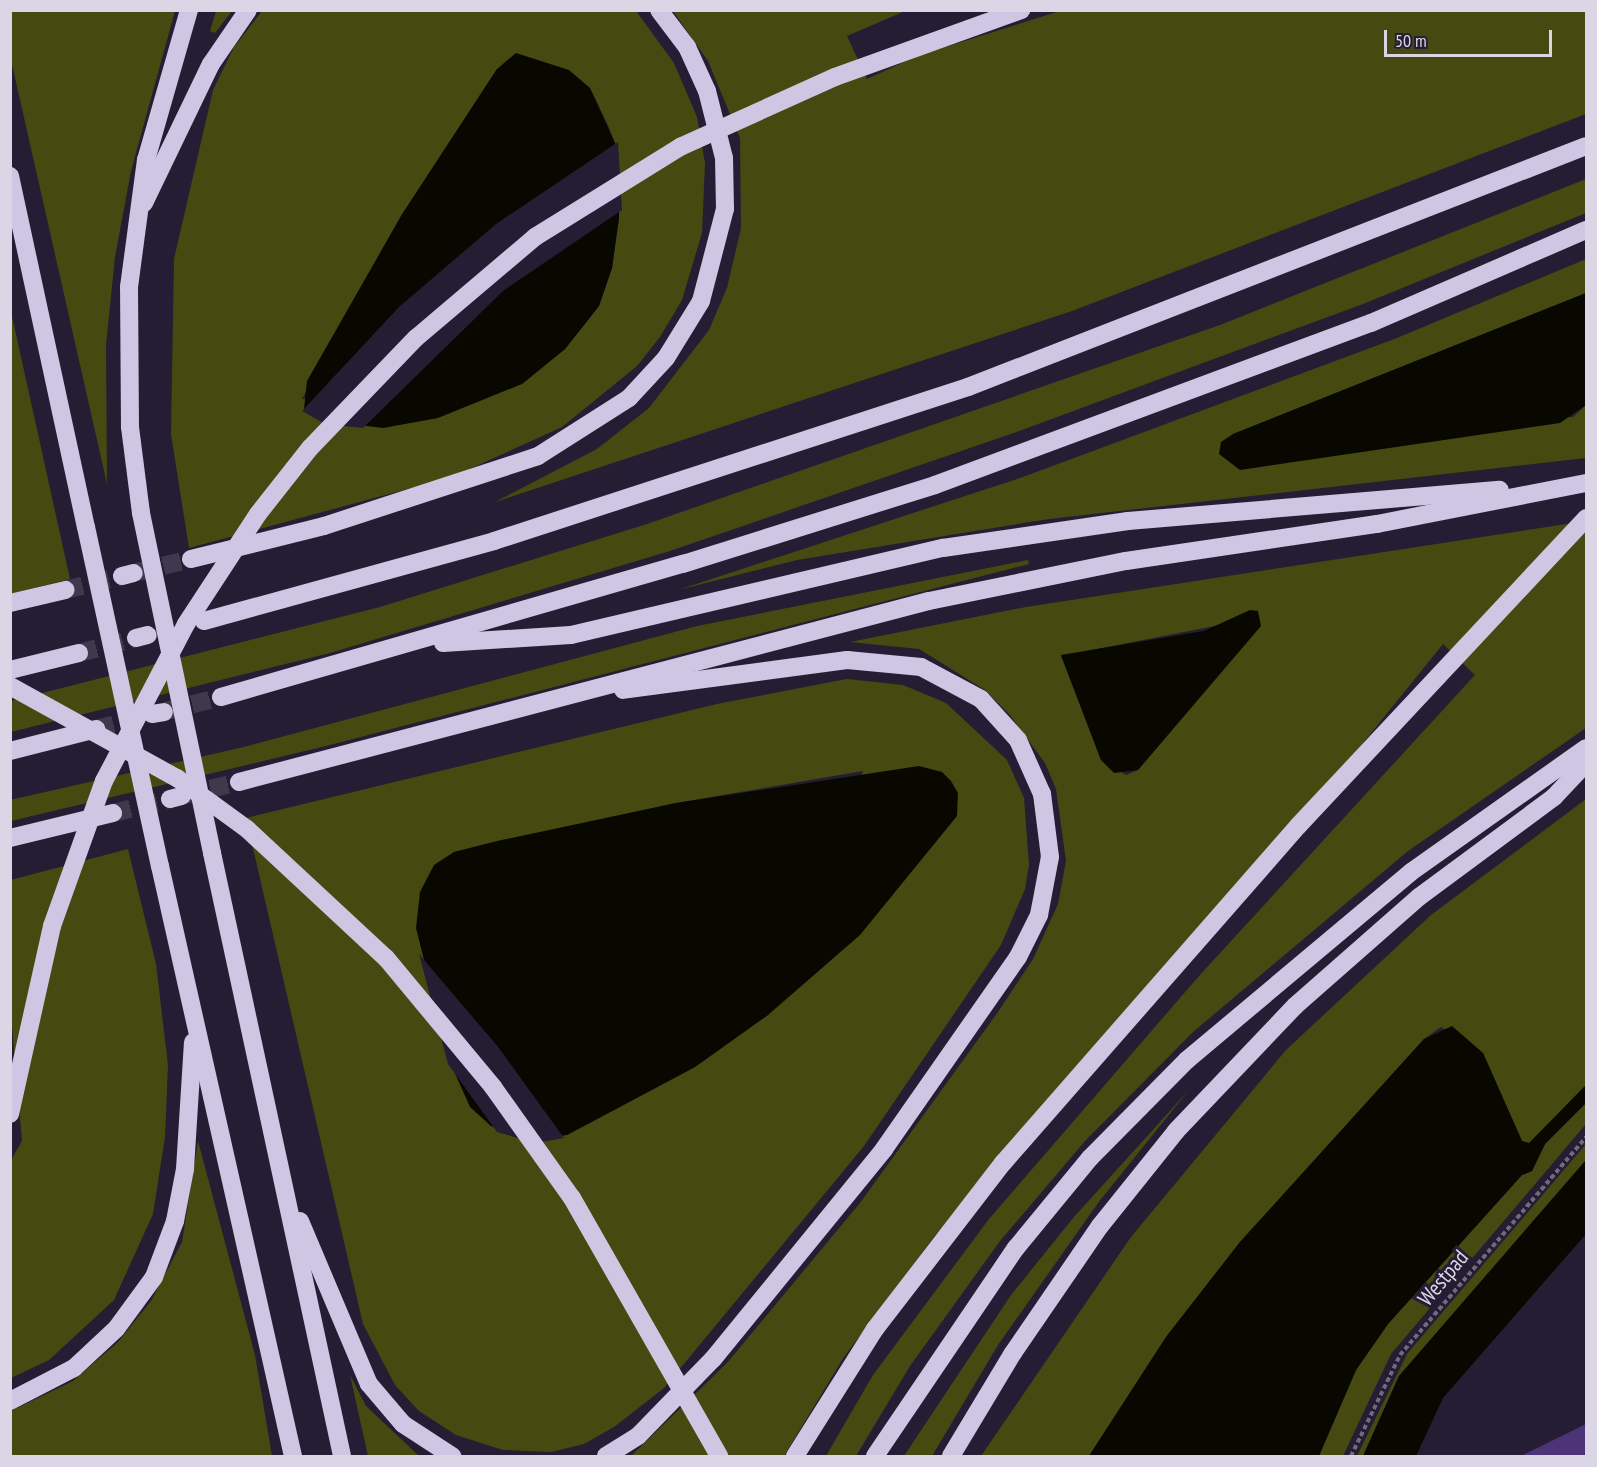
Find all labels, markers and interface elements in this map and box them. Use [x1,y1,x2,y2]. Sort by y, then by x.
scale bar [1387,18,1555,56]
text: 50 m [1395,29,1427,52]
street label: Westpad [1412,1245,1474,1311]

